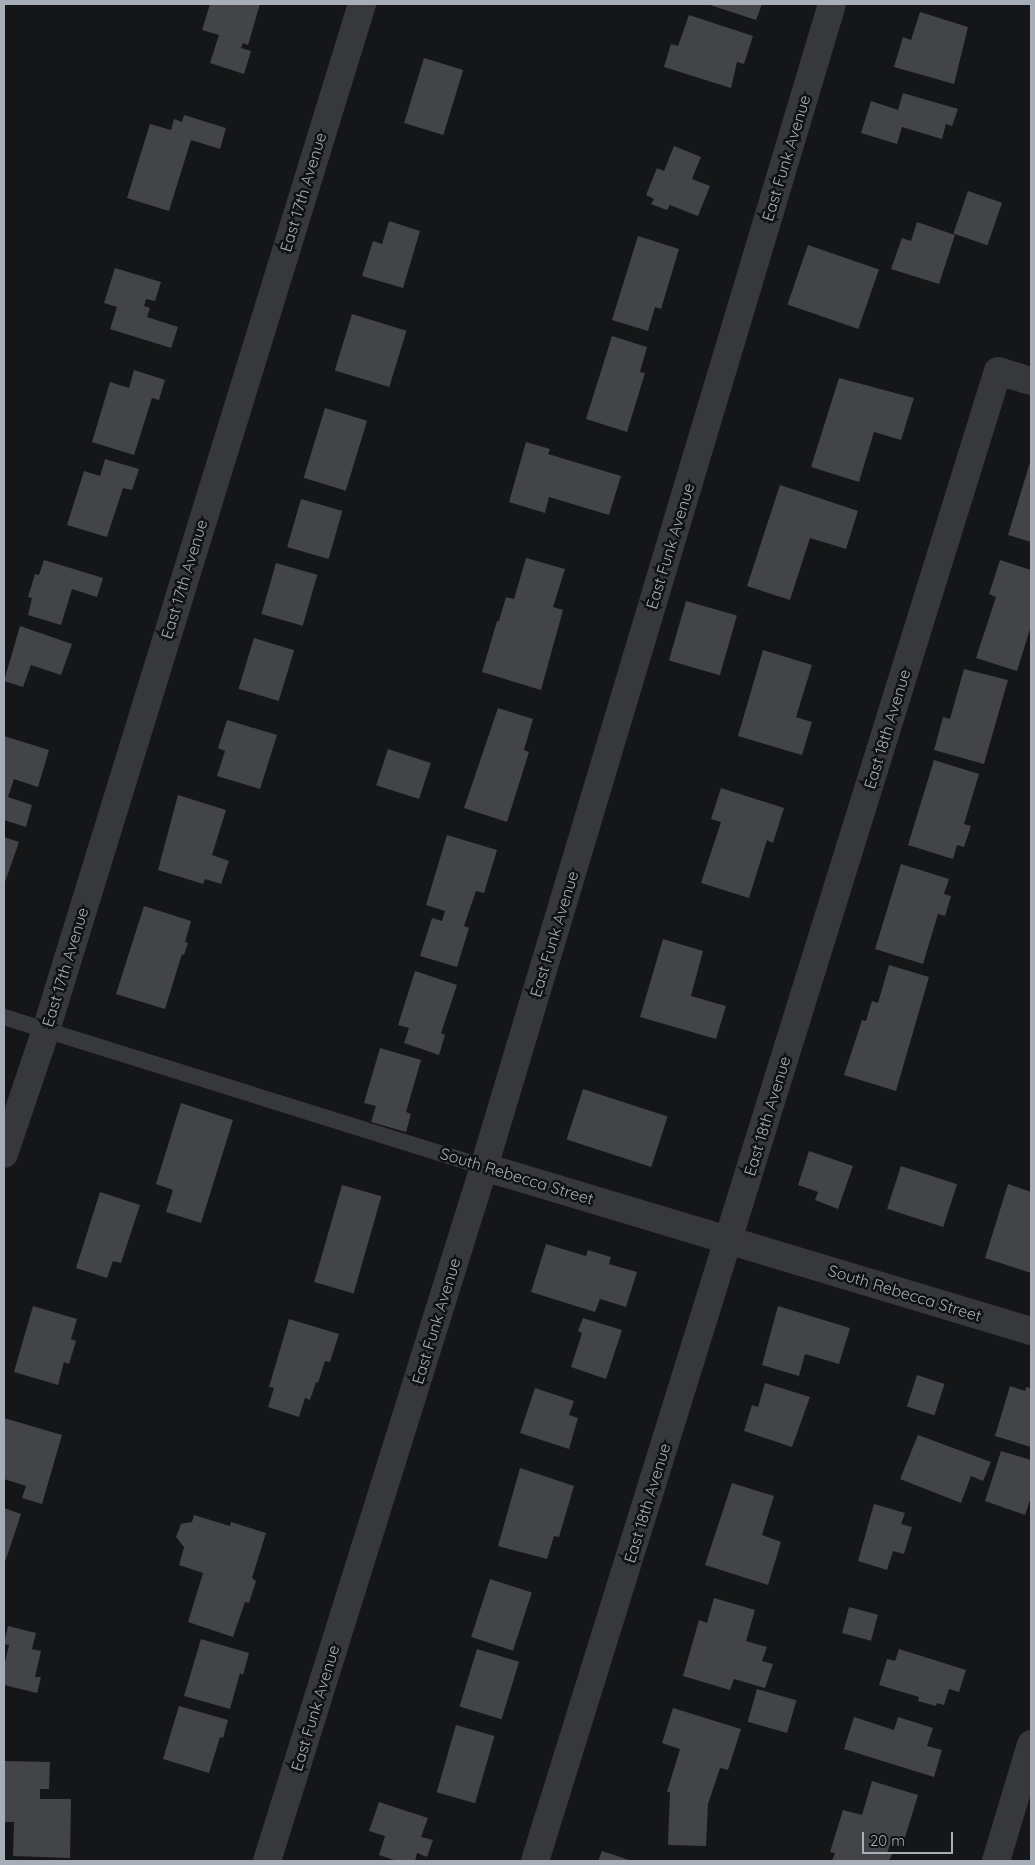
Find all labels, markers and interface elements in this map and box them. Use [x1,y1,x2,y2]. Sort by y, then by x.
street label: East Funk Avenue [758,93,814,223]
street label: East 17th Avenue [276,130,330,254]
street label: East Funk Avenue [642,481,698,611]
street label: East 17th Avenue [157,517,211,641]
street label: East 18th Avenue [860,667,914,791]
street label: East Funk Avenue [526,869,582,999]
street label: East 17th Avenue [38,905,92,1029]
street label: East 18th Avenue [740,1054,794,1178]
street label: South Rebecca Street [438,1144,596,1208]
street label: East Funk Avenue [408,1256,464,1386]
street label: South Rebecca Street [826,1261,984,1325]
street label: East 18th Avenue [620,1441,674,1565]
street label: East Funk Avenue [287,1643,343,1773]
scale bar [865,1822,956,1854]
text: 20 m [870,1831,905,1850]

